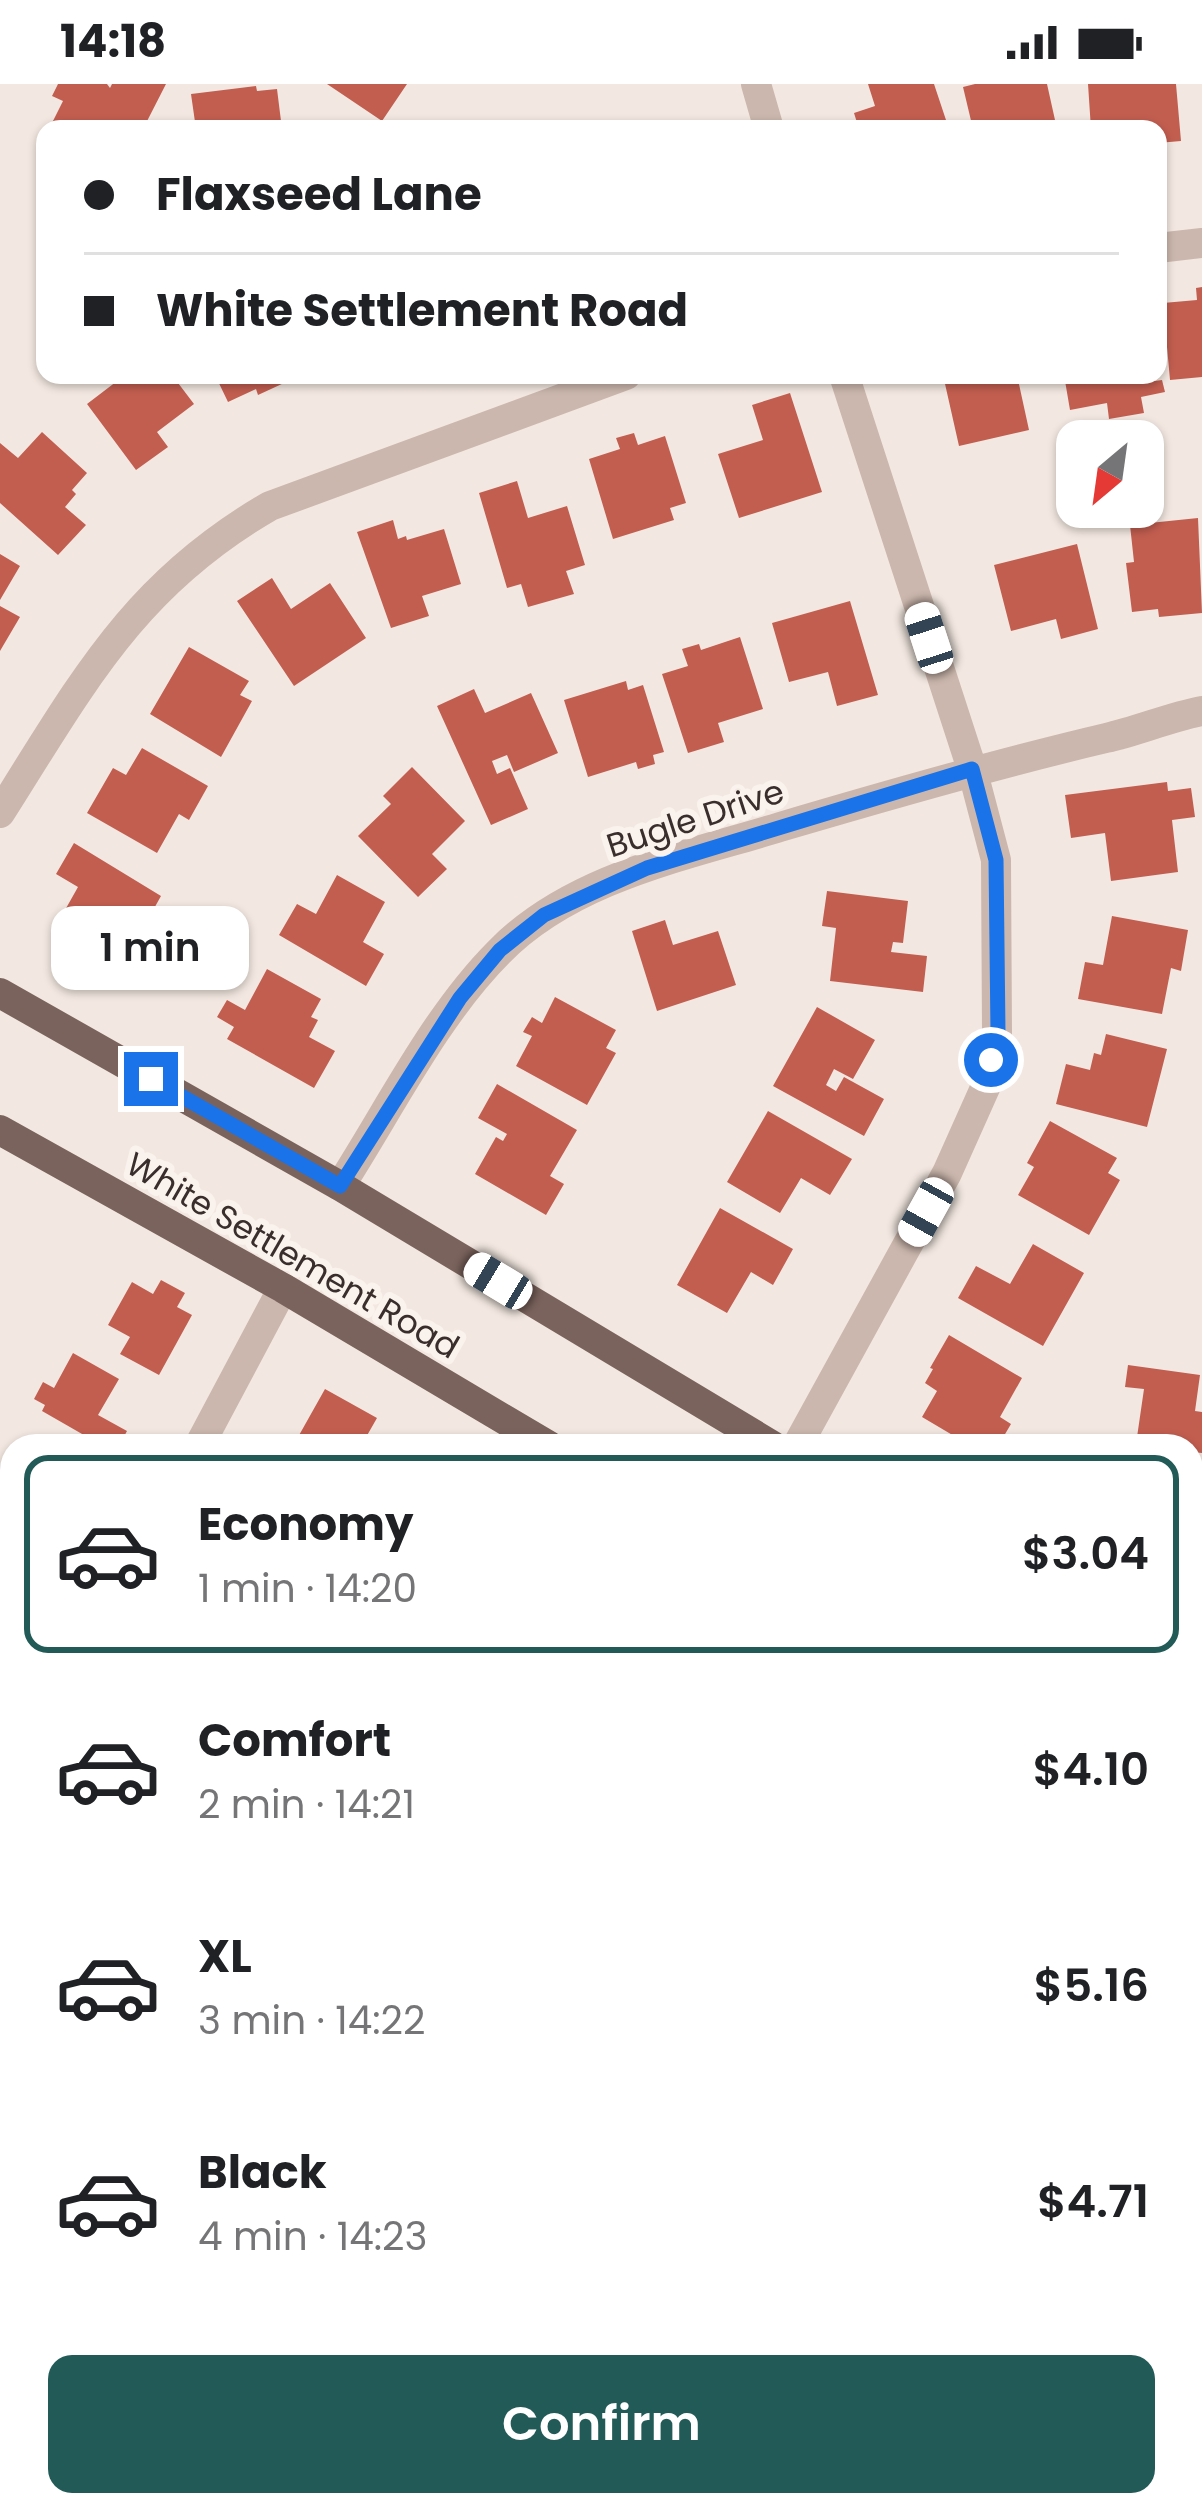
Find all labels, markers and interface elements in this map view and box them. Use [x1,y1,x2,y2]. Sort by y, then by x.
text: 14:18 [60,10,166,73]
text: Flaxseed Lane [156,163,482,226]
text: White Settlement Road [156,279,688,342]
north arrow [1056,420,1164,528]
map controls [1056,420,1164,528]
car [901,598,957,678]
street label: Bugle Drive [600,768,790,869]
callout: 1 min [52,905,250,989]
text: 1 min [100,920,200,975]
route start [964,1033,1018,1087]
route end [124,1052,178,1106]
street label: White Settlement Road [118,1141,468,1370]
car [893,1172,959,1252]
car [458,1247,538,1315]
text: Economy [198,1493,413,1556]
icon: car [54,1500,162,1608]
text: $3.04 [1022,1522,1149,1585]
text: 1 min · 14:20 [198,1561,417,1616]
text: Comfort [198,1709,391,1772]
icon: car [54,1716,162,1824]
text: $4.10 [1033,1738,1149,1801]
text: 2 min · 14:21 [198,1777,415,1832]
text: XL [198,1925,252,1988]
icon: car [54,1932,162,2040]
text: $5.16 [1034,1954,1149,2017]
text: 3 min · 14:22 [198,1993,425,2048]
text: Black [198,2141,327,2204]
icon: car [54,2148,162,2256]
text: $4.71 [1037,2170,1149,2233]
text: 4 min · 14:23 [198,2209,427,2264]
button: Confirm [48,2355,1155,2493]

